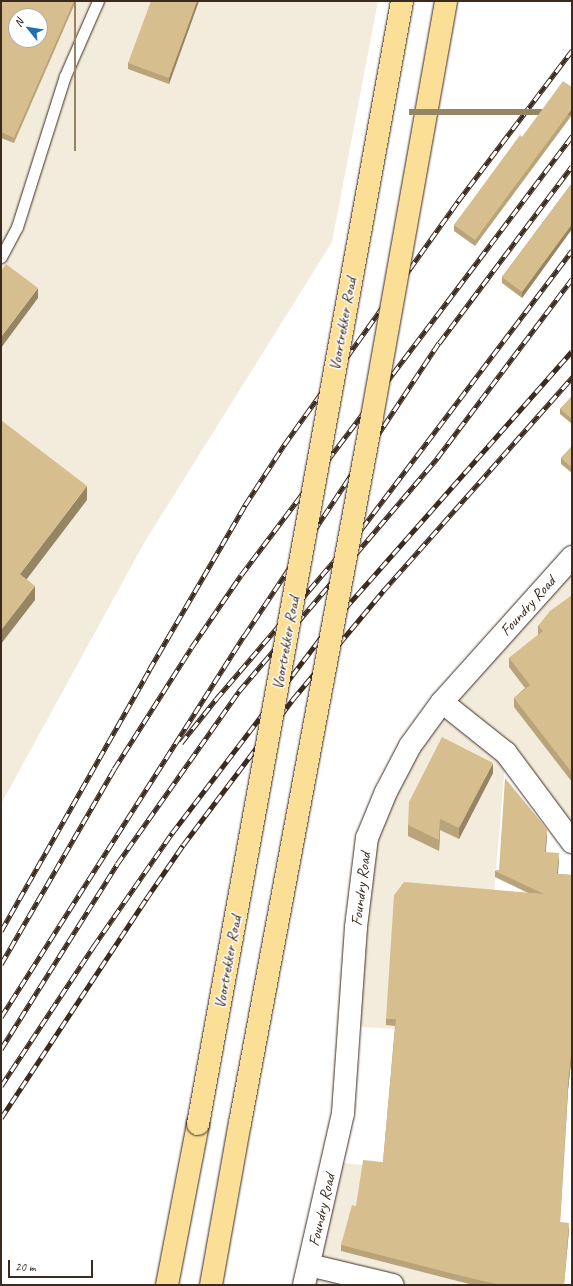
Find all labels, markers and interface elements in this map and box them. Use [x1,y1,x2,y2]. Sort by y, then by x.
north arrow [8,8,48,48]
text: N [11,16,26,29]
street label: Voortrekker Road [325,276,361,372]
street label: Foundry Road [496,572,560,640]
street label: Voortrekker Road [268,595,304,691]
street label: Foundry Road [347,851,375,927]
street label: Voortrekker Road [210,914,246,1010]
street label: Foundry Road [304,1172,340,1248]
scale bar [10,1252,95,1278]
text: 20 m [15,1259,35,1275]

